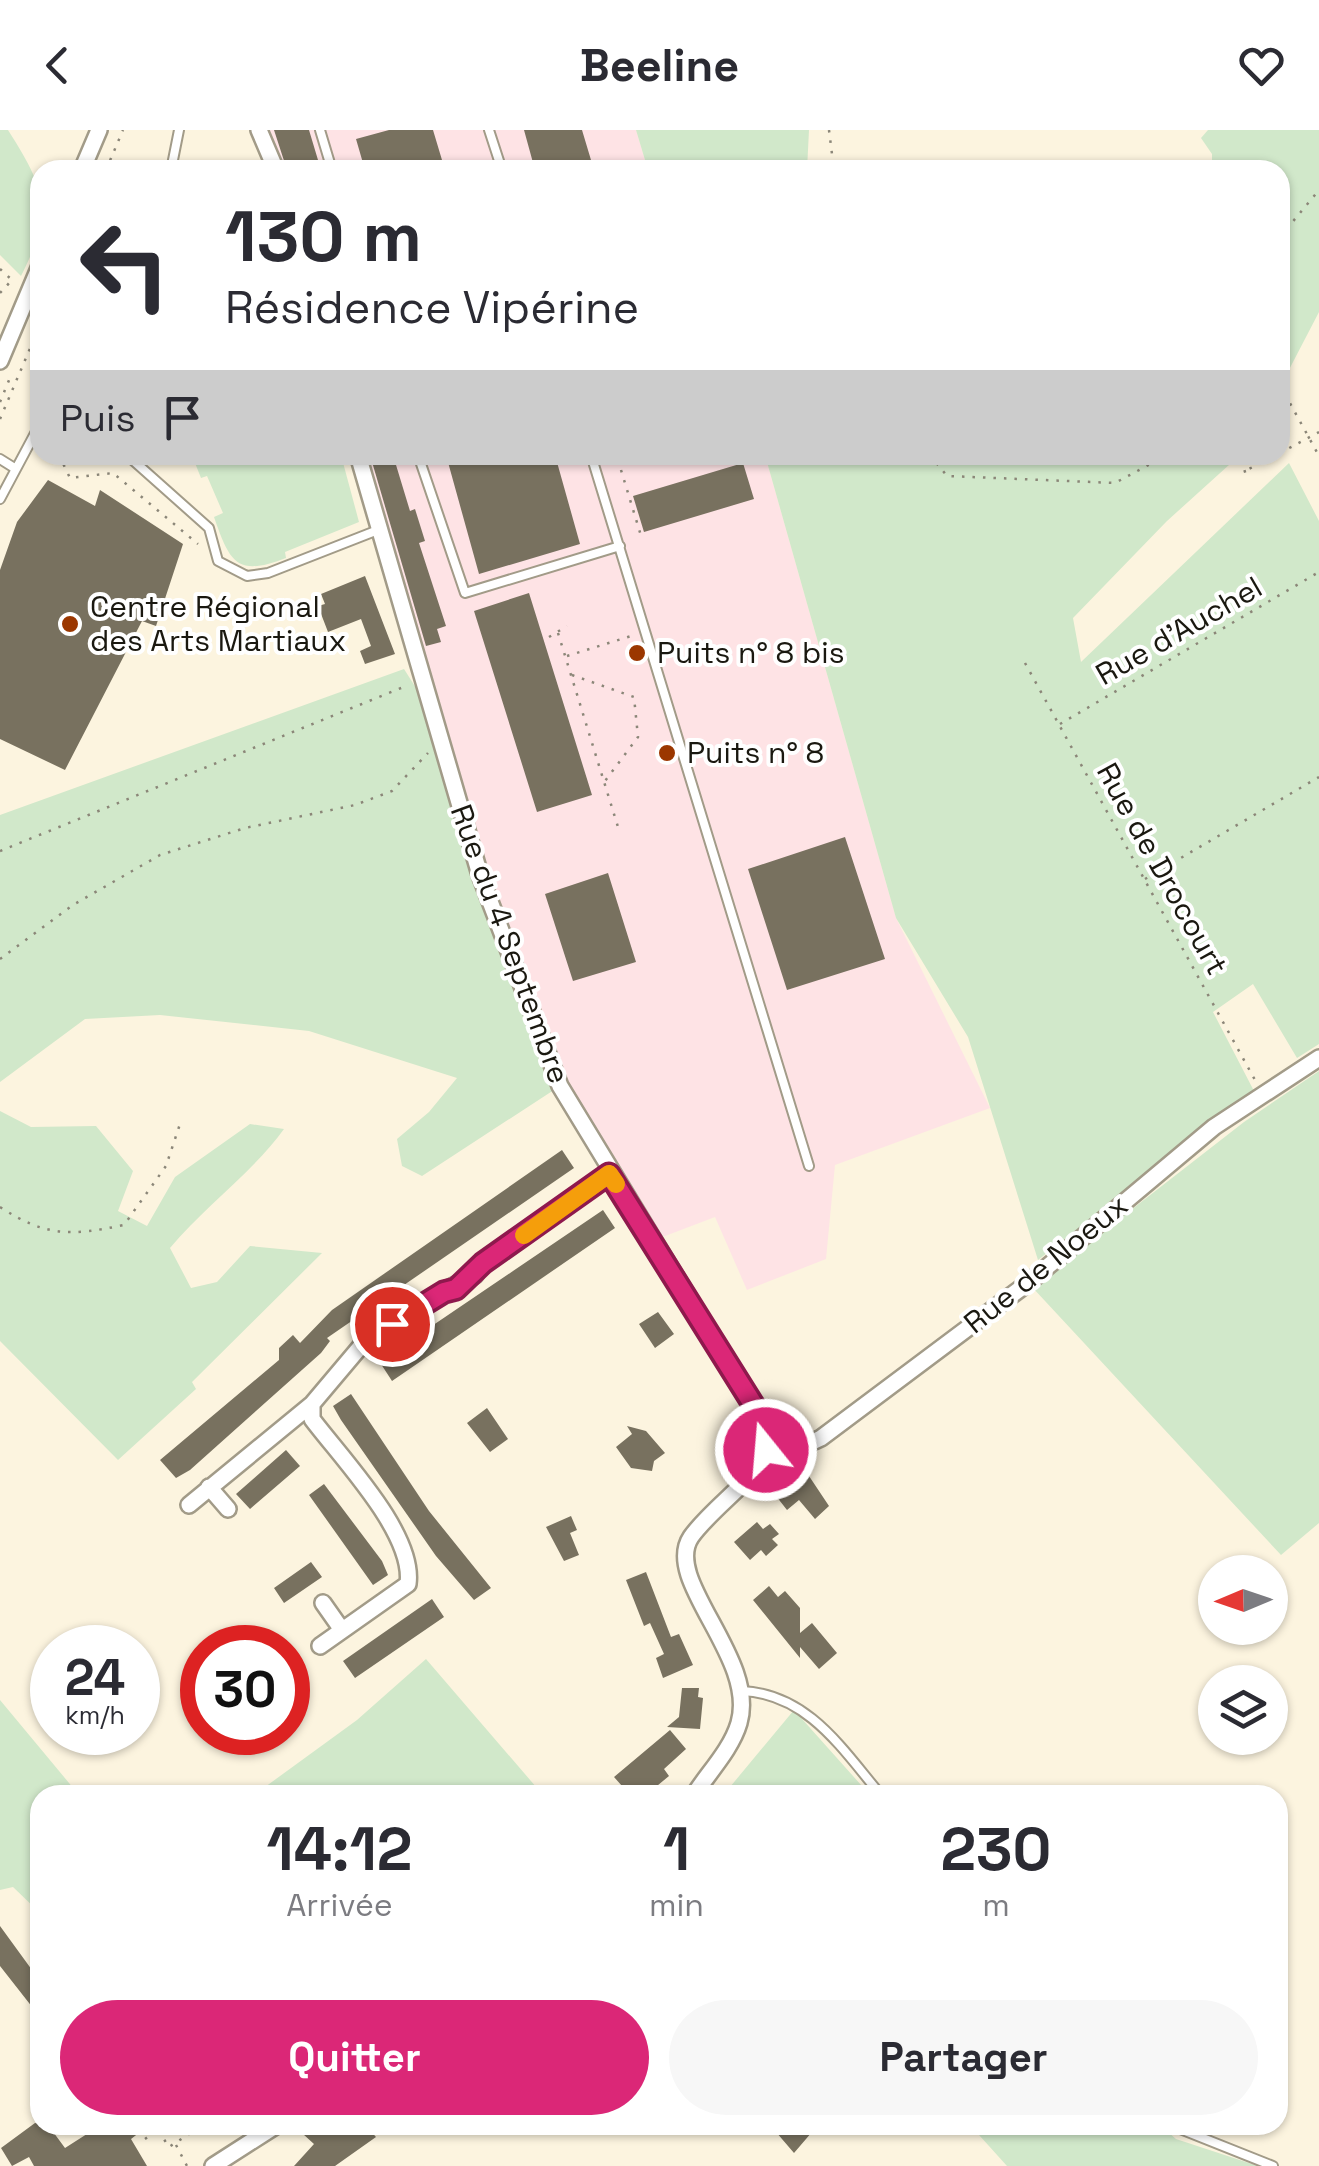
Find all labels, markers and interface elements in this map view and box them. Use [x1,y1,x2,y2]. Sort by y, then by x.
text: Beeline [580,37,739,94]
icon: back [30,38,85,93]
icon: heart [1234,38,1289,93]
text: 130 m [225,192,422,281]
icon: left [60,200,190,330]
text: Résidence Vipérine [225,279,639,336]
icon: arrive [155,390,210,445]
text: Puis [60,394,135,442]
street label: Rue d'Auchel [1089,567,1269,694]
place label: Centre Régional des Arts Martiaux [90,587,346,660]
marker: Centre Régional des Arts Martiaux [59,613,81,635]
place label: Puits n° 8 bis [657,633,844,672]
marker: Puits n° 8 bis [626,642,648,664]
place label: Puits n° 8 [687,733,824,772]
marker: Puits n° 8 [656,742,678,764]
street label: Rue de Drocourt [1088,756,1237,982]
street label: Rue du 4 Septembre [442,799,579,1089]
street label: Rue de Noeux [956,1186,1136,1342]
pin [350,1282,435,1367]
icon: arrive [365,1297,420,1352]
position arrow [714,1398,818,1502]
north arrow [1198,1555,1288,1645]
map controls [1198,1555,1288,1755]
speed limit sign: 30 [180,1625,310,1755]
text: 24 [65,1646,125,1710]
button: layers [1198,1665,1288,1755]
text: km/h [65,1699,125,1731]
text: 14:12 [267,1811,412,1888]
text: 1 [663,1811,690,1888]
text: 230 [940,1811,1051,1888]
text: Arrivée [286,1885,393,1925]
text: min [649,1885,704,1925]
text: m [982,1885,1010,1925]
button: Quitter [60,2000,649,2115]
button: Partager [669,2000,1258,2115]

